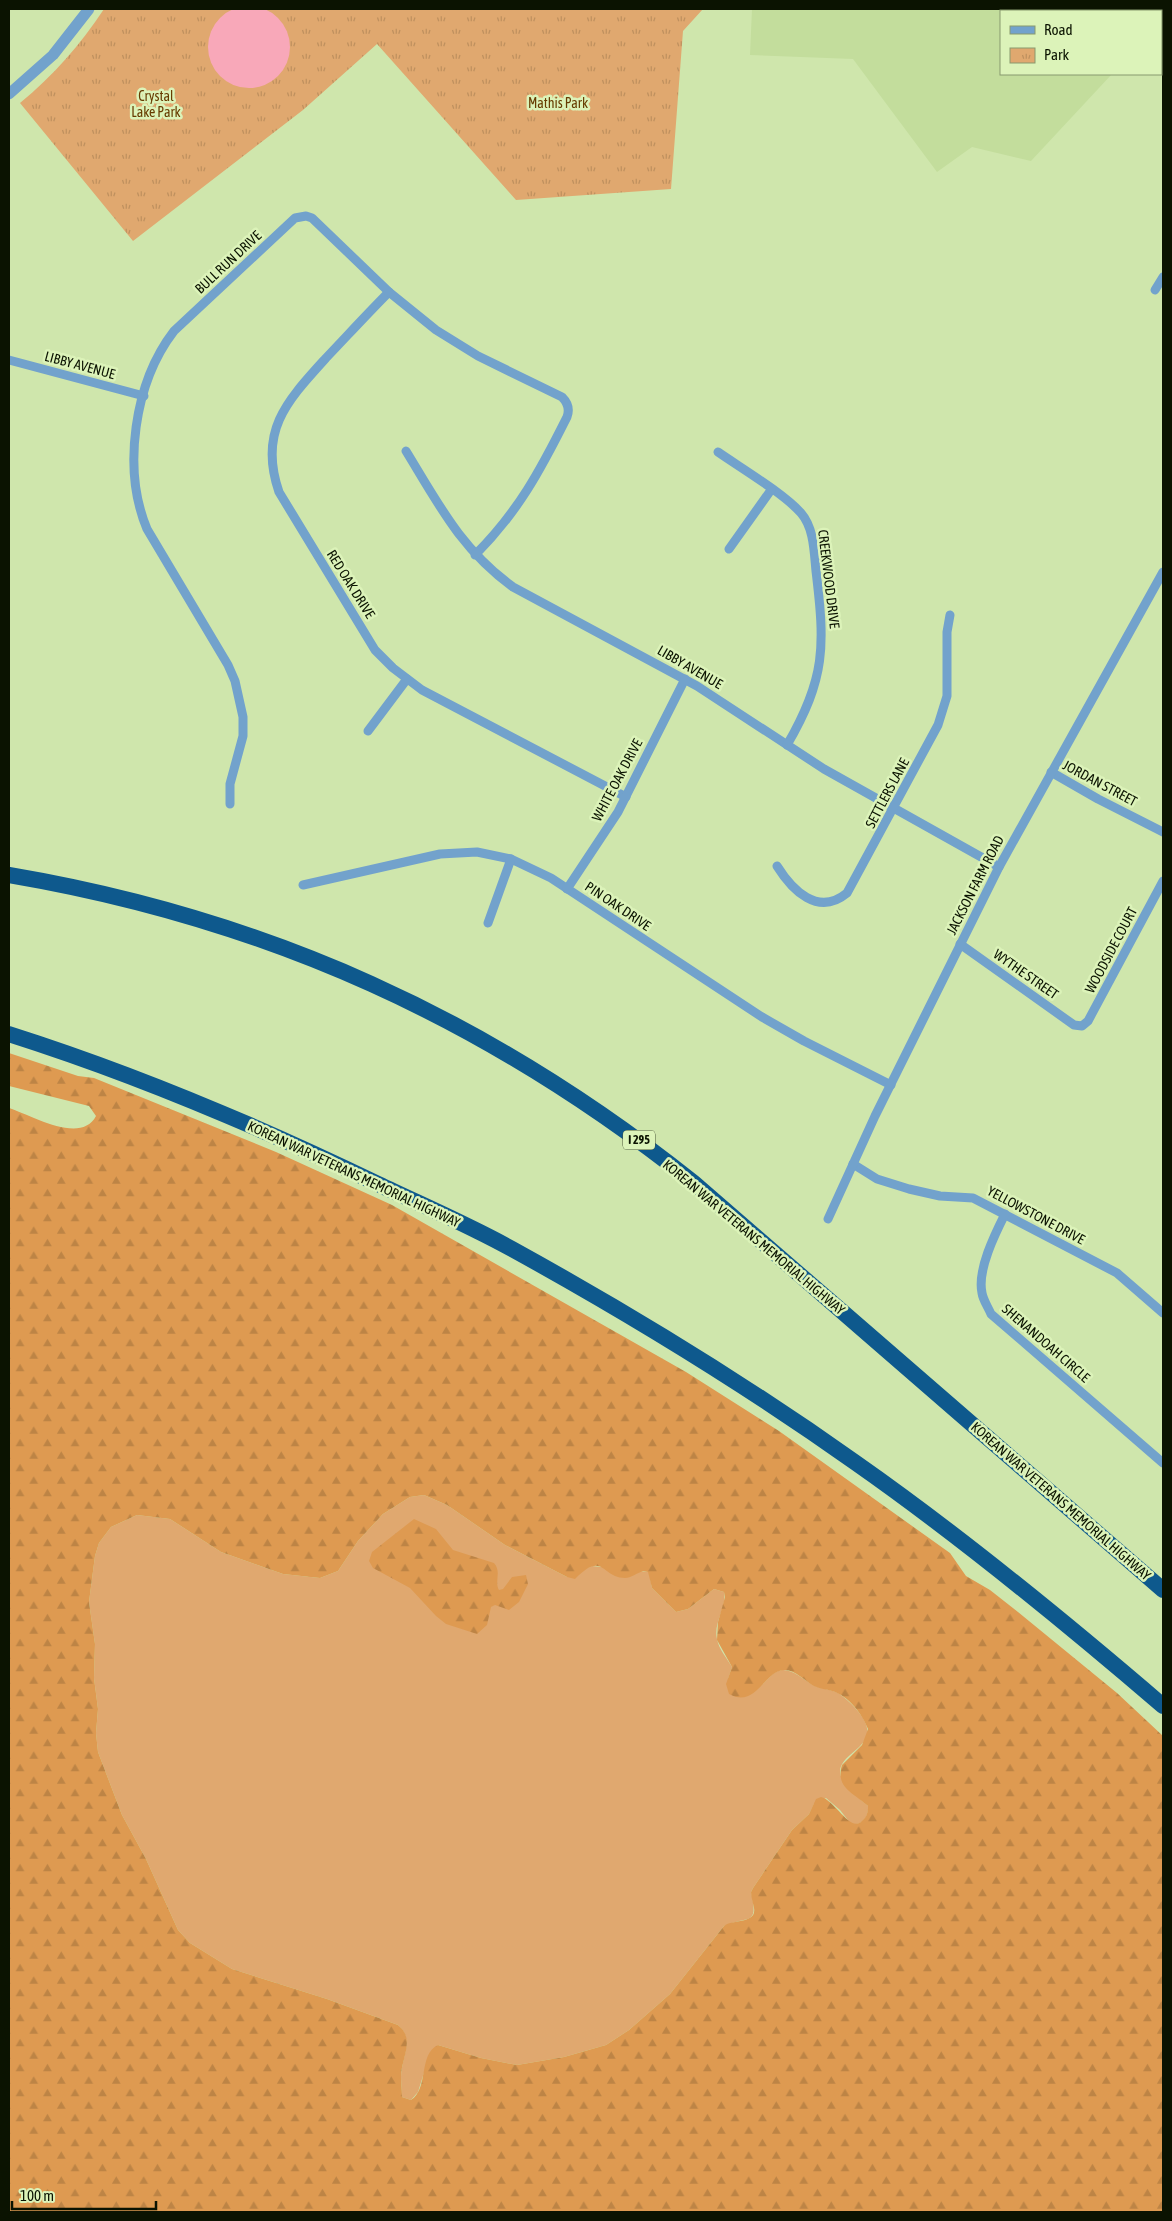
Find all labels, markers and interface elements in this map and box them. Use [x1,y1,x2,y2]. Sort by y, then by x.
legend [1000,10,1162,75]
text: Road [1044,21,1073,38]
text: Park [1044,46,1069,63]
park label: Crystal Lake Park [131,88,181,120]
park label: Mathis Park [528,95,588,111]
street label: BULL RUN DRIVE [192,227,264,297]
street label: LIBBY AVENUE [43,348,117,382]
street label: CREEKWOOD DRIVE [815,529,843,629]
street label: RED OAK DRIVE [324,547,378,621]
street label: LIBBY AVENUE [655,642,725,692]
street label: WHITE OAK DRIVE [589,736,645,824]
street label: SETTLERS LANE [862,755,912,831]
street label: JORDAN STREET [1060,757,1140,809]
street label: JACKSON FARM ROAD [943,833,1007,937]
street label: PIN OAK DRIVE [582,878,654,934]
street label: WOODSIDE COURT [1082,904,1140,996]
street label: WYTHE STREET [990,946,1062,1002]
street label: KOREAN WAR VETERANS MEMORIAL HIGHWAY [245,1118,463,1231]
road number: I 295 [623,1130,655,1150]
street label: KOREAN WAR VETERANS MEMORIAL HIGHWAY [660,1156,849,1318]
street label: YELLOWSTONE DRIVE [984,1183,1088,1247]
street label: SHENANDOAH CIRCLE [999,1301,1093,1385]
street label: KOREAN WAR VETERANS MEMORIAL HIGHWAY [968,1419,1154,1584]
scale bar [12,2178,156,2210]
text: 100 m [20,2187,54,2204]

